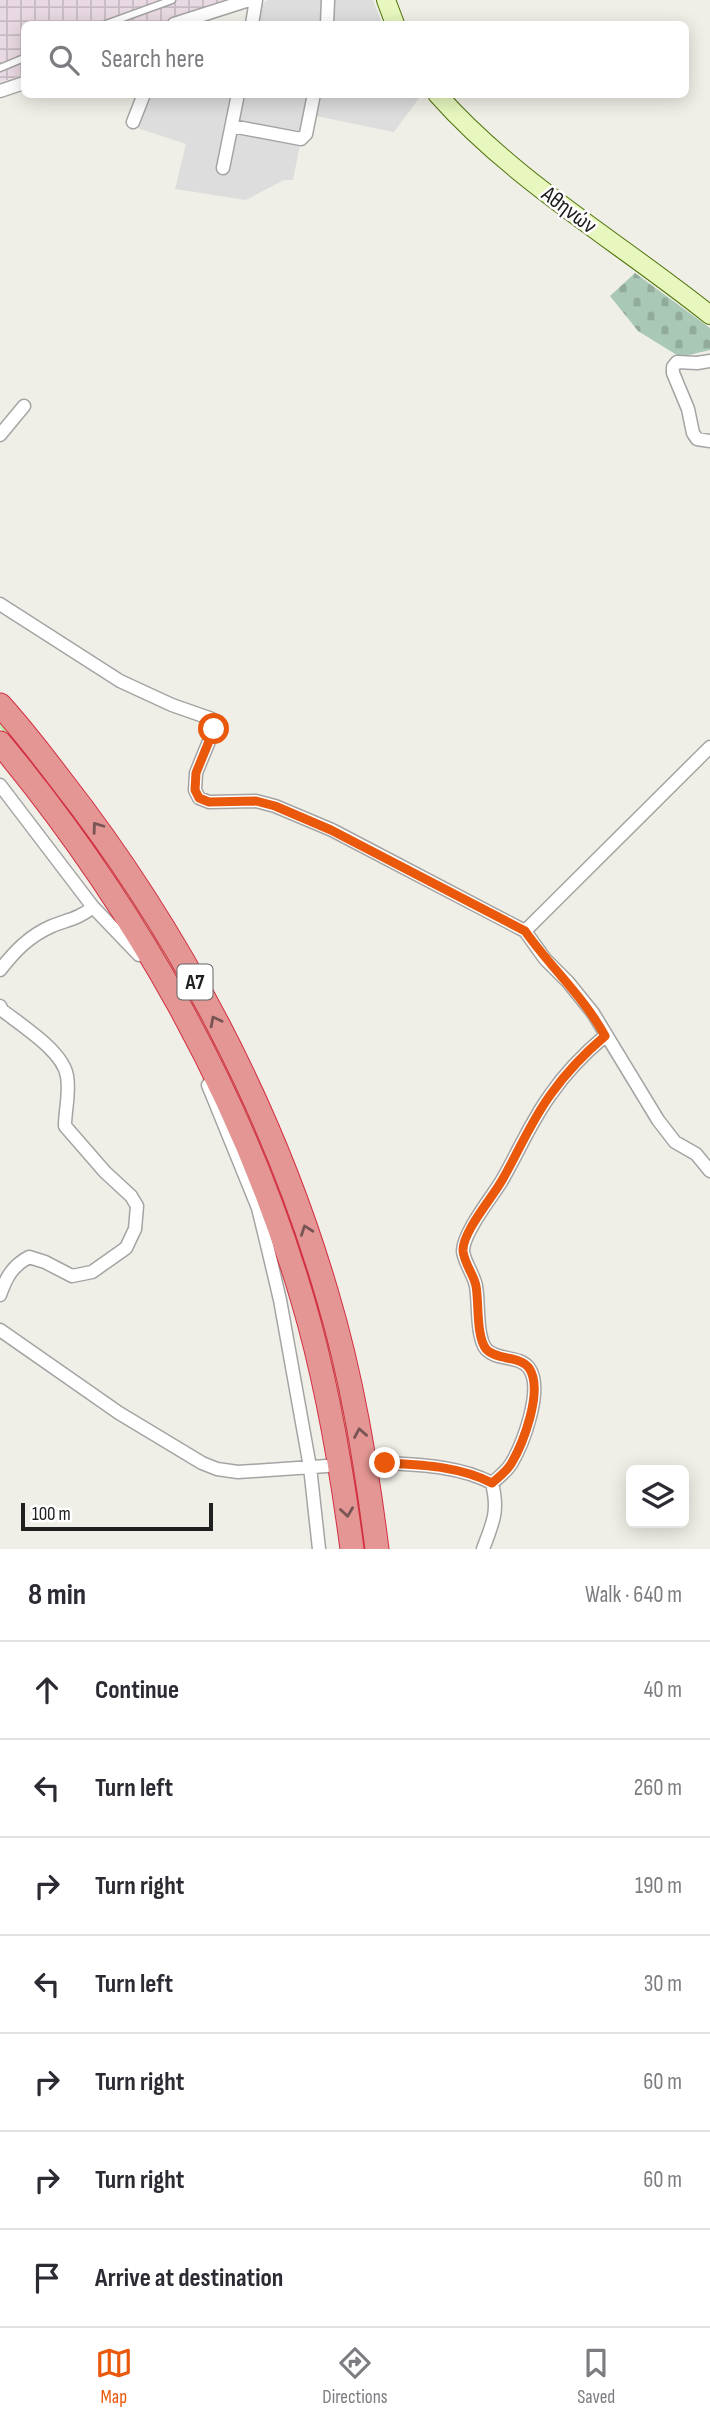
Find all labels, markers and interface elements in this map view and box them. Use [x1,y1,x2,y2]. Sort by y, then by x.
search box [21,21,689,98]
icon: search [45,41,83,79]
text: Search here [101,44,204,75]
street label: Αθηνών [535,180,602,240]
route start [198,713,229,744]
one-way arrow [93,822,105,835]
road number: Α7 [178,964,212,1000]
one-way arrow [210,1016,224,1028]
one-way arrow [300,1224,314,1236]
one-way arrow [353,1427,368,1439]
route end [369,1447,400,1478]
map controls [626,1465,689,1528]
button: layers [626,1465,689,1528]
scale bar [21,1500,214,1532]
text: 100 m [32,1503,71,1526]
one-way arrow [340,1506,355,1518]
text: 8 min [28,1577,86,1613]
text: Walk · 640 m [585,1581,682,1609]
icon: ahead [28,1671,66,1709]
text: Continue [95,1675,179,1706]
text: 40 m [644,1676,682,1704]
icon: left [28,1769,66,1807]
text: Turn left [95,1773,173,1804]
text: 260 m [634,1774,682,1802]
icon: right [28,1867,66,1905]
text: Turn right [95,1871,184,1902]
text: 190 m [635,1872,682,1900]
icon: left [28,1965,66,2003]
text: Turn left [95,1969,173,2000]
text: 30 m [644,1970,682,1998]
icon: right [28,2063,66,2101]
text: Turn right [95,2067,184,2098]
text: 60 m [643,2068,682,2096]
icon: right [28,2161,66,2199]
text: Turn right [95,2165,184,2196]
text: 60 m [643,2166,682,2194]
icon: arrive [28,2259,66,2297]
text: Arrive at destination [95,2263,283,2294]
tab: Map [95,2344,133,2409]
tab: Directions [322,2344,388,2409]
tab: Saved [577,2344,615,2409]

